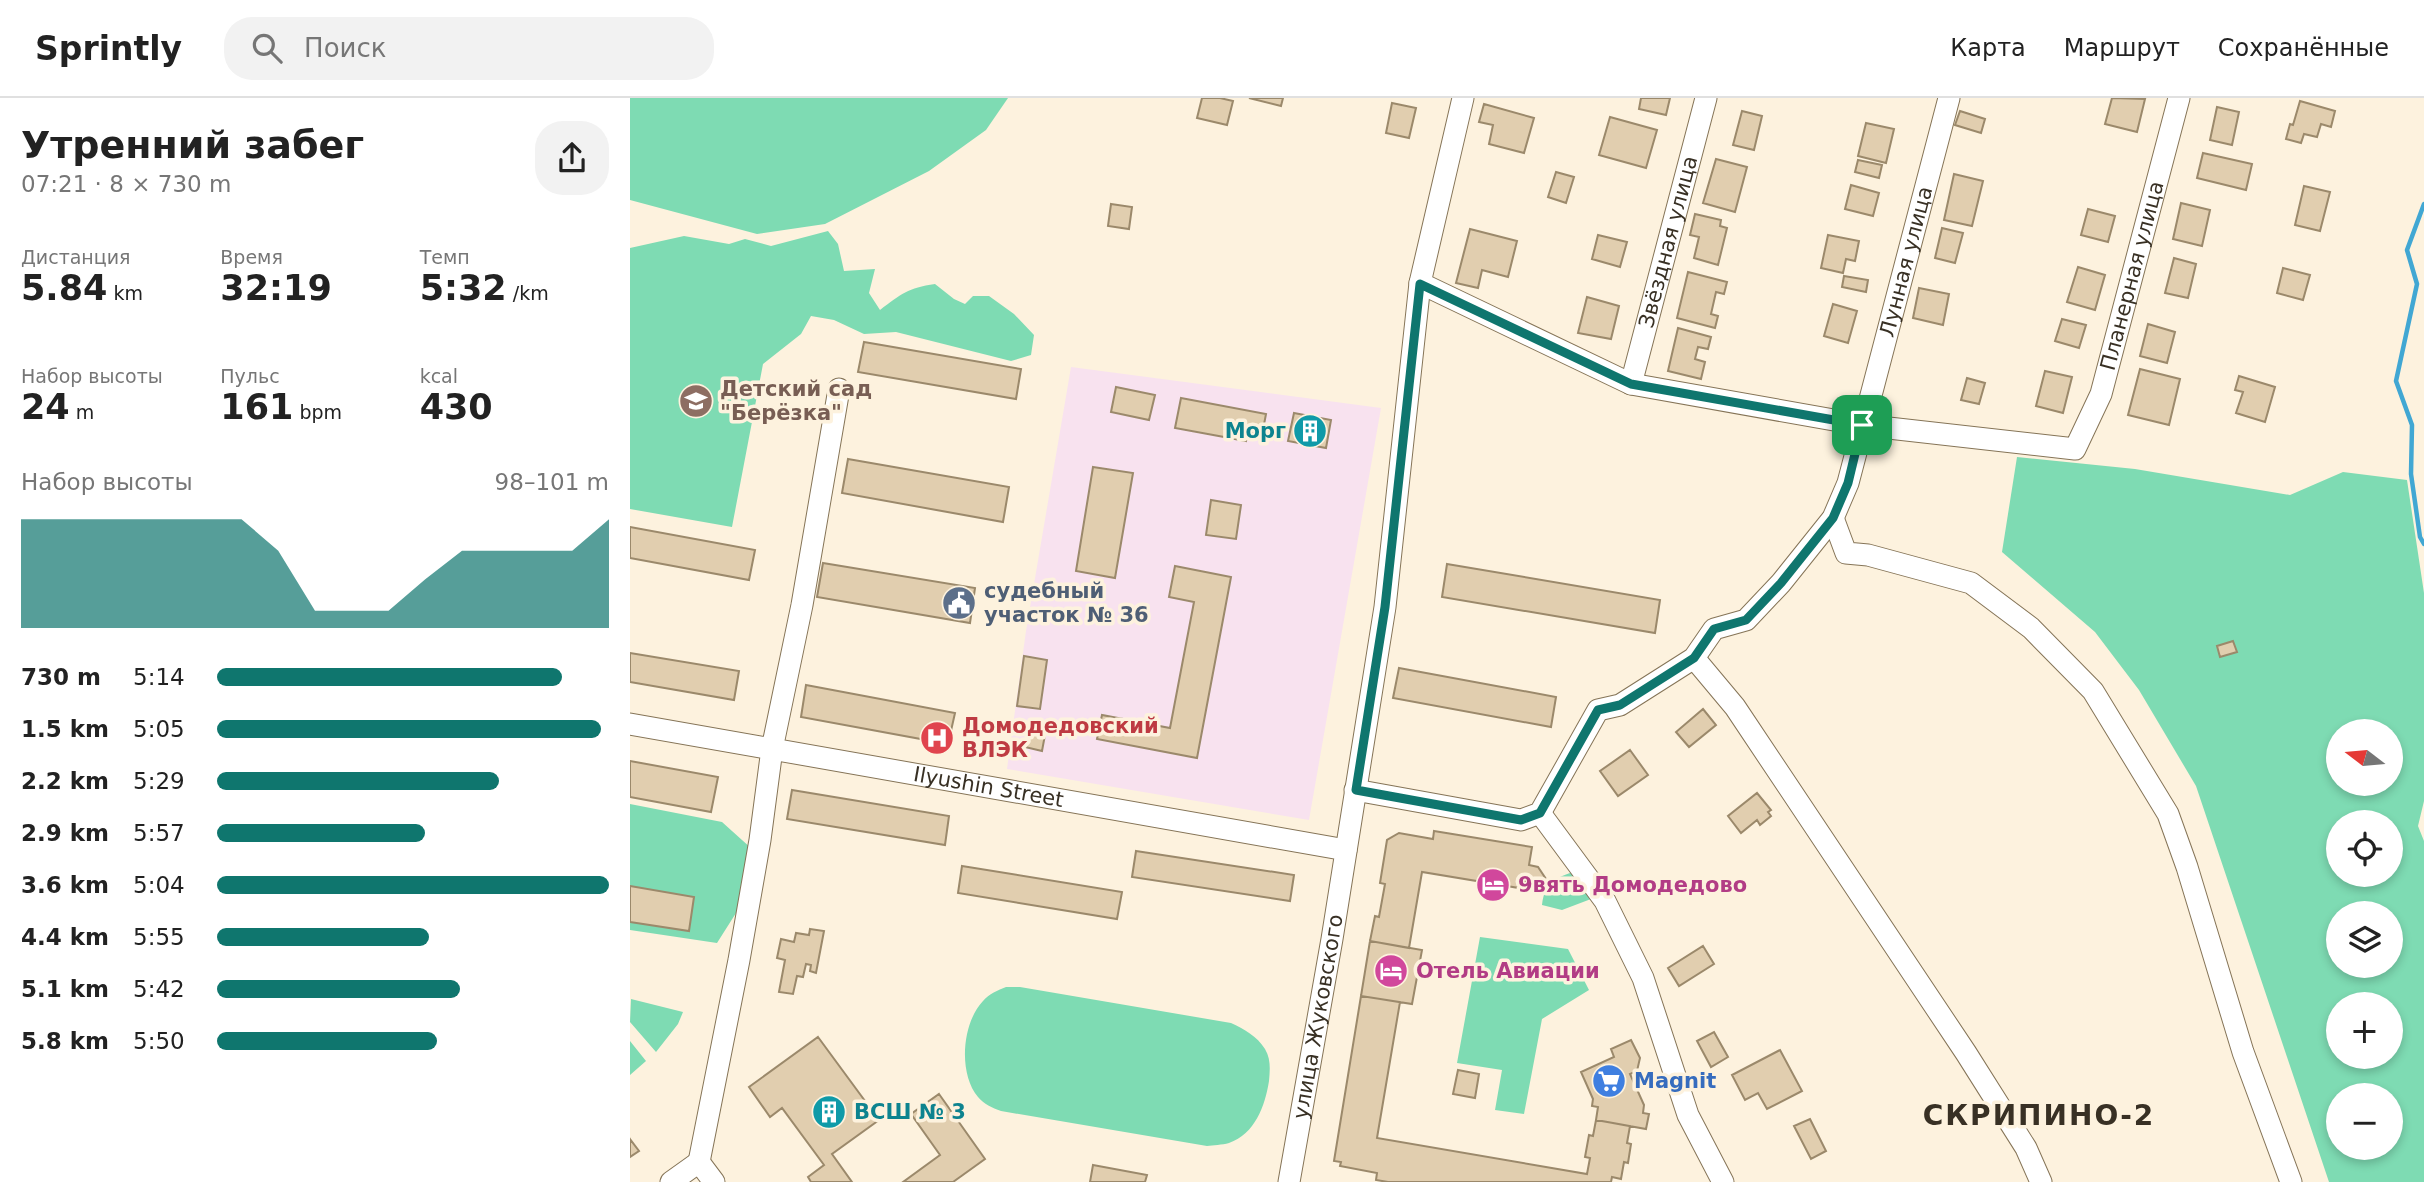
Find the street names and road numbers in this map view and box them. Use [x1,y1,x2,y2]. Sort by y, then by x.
street label: Звёздная улица [1634,153,1702,331]
street label: Планерная улица [2096,179,2169,373]
street label: Лунная улица [1875,184,1937,339]
street label: Ilyushin Street [912,762,1065,812]
street label: улица Жуковского [1288,912,1348,1121]

